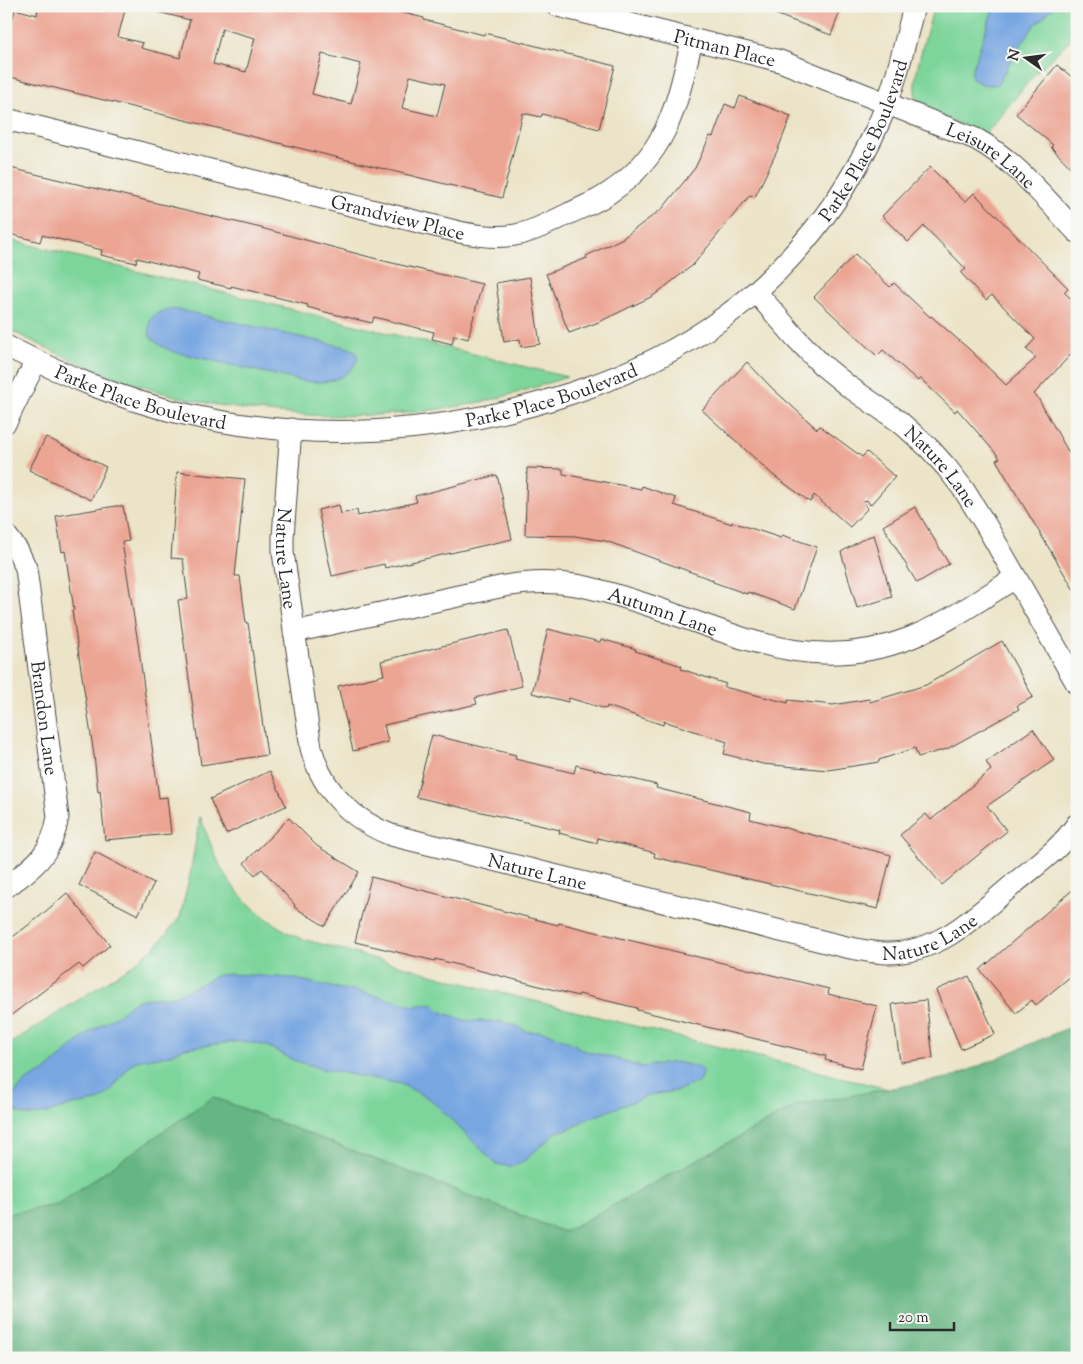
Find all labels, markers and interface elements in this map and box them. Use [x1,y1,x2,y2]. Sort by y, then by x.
street label: Pitman Place [671,24,778,75]
north arrow [1000,32,1050,82]
text: N [1004,47,1026,63]
street label: Parke Place Boulevard [814,56,916,228]
street label: Leisure Lane [941,117,1041,196]
street label: Grandview Place [328,190,467,249]
street label: Parke Place Boulevard [464,358,643,436]
street label: Parke Place Boulevard [50,360,228,438]
street label: Nature Lane [897,421,983,514]
street label: Nature Lane [267,507,302,611]
street label: Autumn Lane [604,582,721,645]
street label: Brandon Lane [22,659,64,777]
street label: Nature Lane [485,848,589,899]
street label: Nature Lane [882,908,984,969]
scale bar [890,1299,954,1331]
text: 20 m [898,1308,929,1329]

